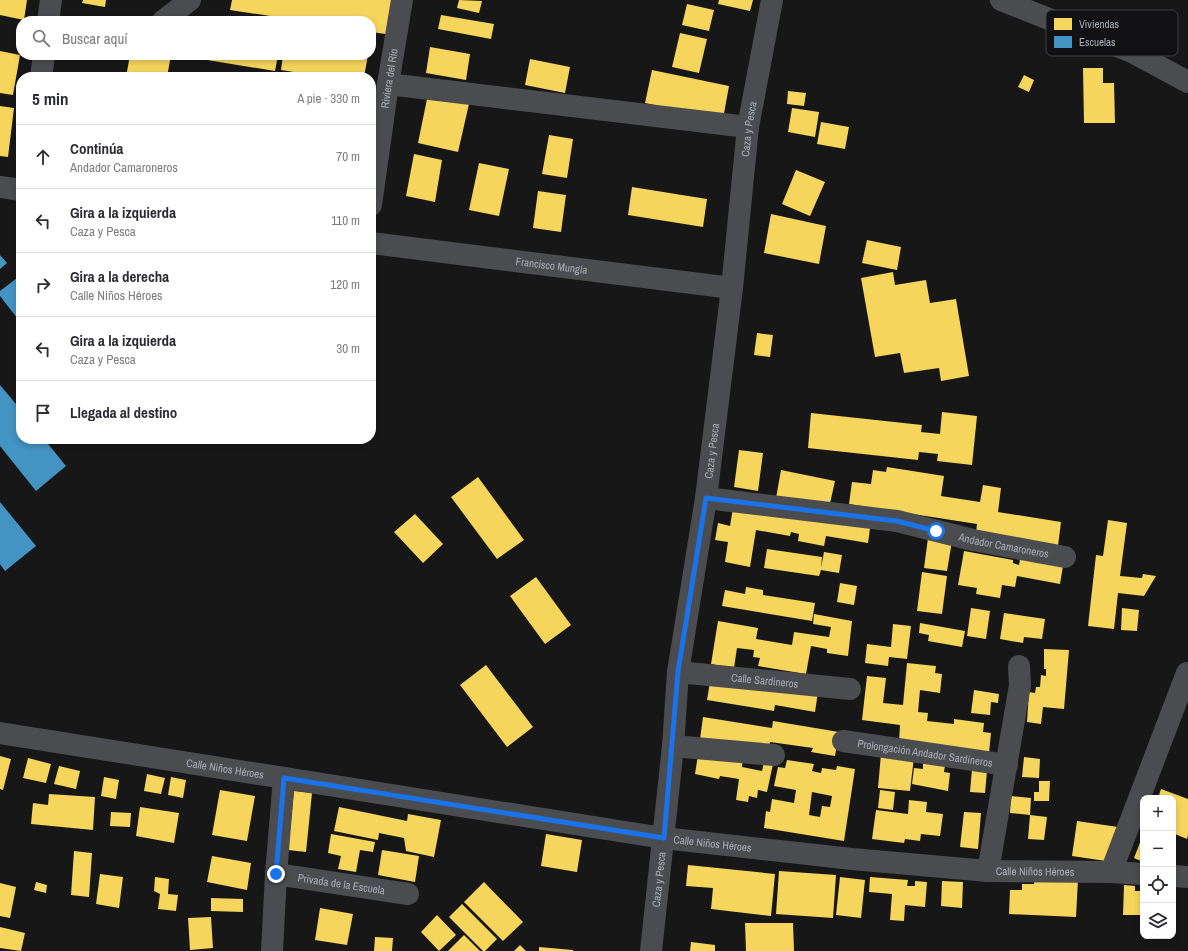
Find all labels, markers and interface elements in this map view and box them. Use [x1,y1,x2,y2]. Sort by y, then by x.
legend [1046,10,1178,56]
search box [16,16,376,60]
text: Viviendas [1079,17,1119,31]
icon: search [30,27,52,49]
text: Buscar aquí [62,28,128,49]
text: Escuelas [1079,35,1116,49]
street label: Riviera del Río [378,47,401,109]
text: 5 min [32,87,68,110]
text: A pie · 330 m [297,90,360,107]
street label: Caza y Pesca [738,100,760,157]
text: Continúa [70,138,123,159]
icon: ahead [32,146,54,168]
text: 70 m [336,148,360,165]
text: Andador Camaroneros [70,159,178,176]
text: Gira a la izquierda [70,202,176,223]
icon: left [32,210,54,232]
text: 110 m [331,212,360,229]
text: Caza y Pesca [70,223,136,240]
street label: Francisco Mungía [515,254,588,277]
text: Gira a la derecha [70,266,169,287]
icon: right [32,274,54,296]
text: 120 m [330,276,360,293]
text: Calle Niños Héroes [70,287,162,304]
text: Gira a la izquierda [70,330,176,351]
icon: left [32,338,54,360]
text: 30 m [336,340,360,357]
text: Caza y Pesca [70,351,136,368]
icon: arrive [32,402,54,424]
text: Llegada al destino [70,402,177,423]
street label: Caza y Pesca [701,422,722,479]
route start [927,522,945,540]
street label: Andador Camaroneros [956,529,1050,561]
street label: Calle Sardineros [730,670,799,691]
street label: Prolongación Andador Sardineros [857,736,994,770]
street label: Calle Niños Héroes [185,756,265,782]
map controls [1140,795,1176,939]
button: + [1140,795,1176,831]
button: − [1140,831,1176,867]
street label: Calle Niños Héroes [673,832,753,855]
street label: Caza y Pesca [649,851,669,908]
street label: Calle Niños Héroes [996,864,1075,879]
route end [267,865,285,883]
button: locate [1140,867,1176,903]
street label: Privada de la Escuela [297,870,386,897]
button: layers [1140,903,1176,939]

